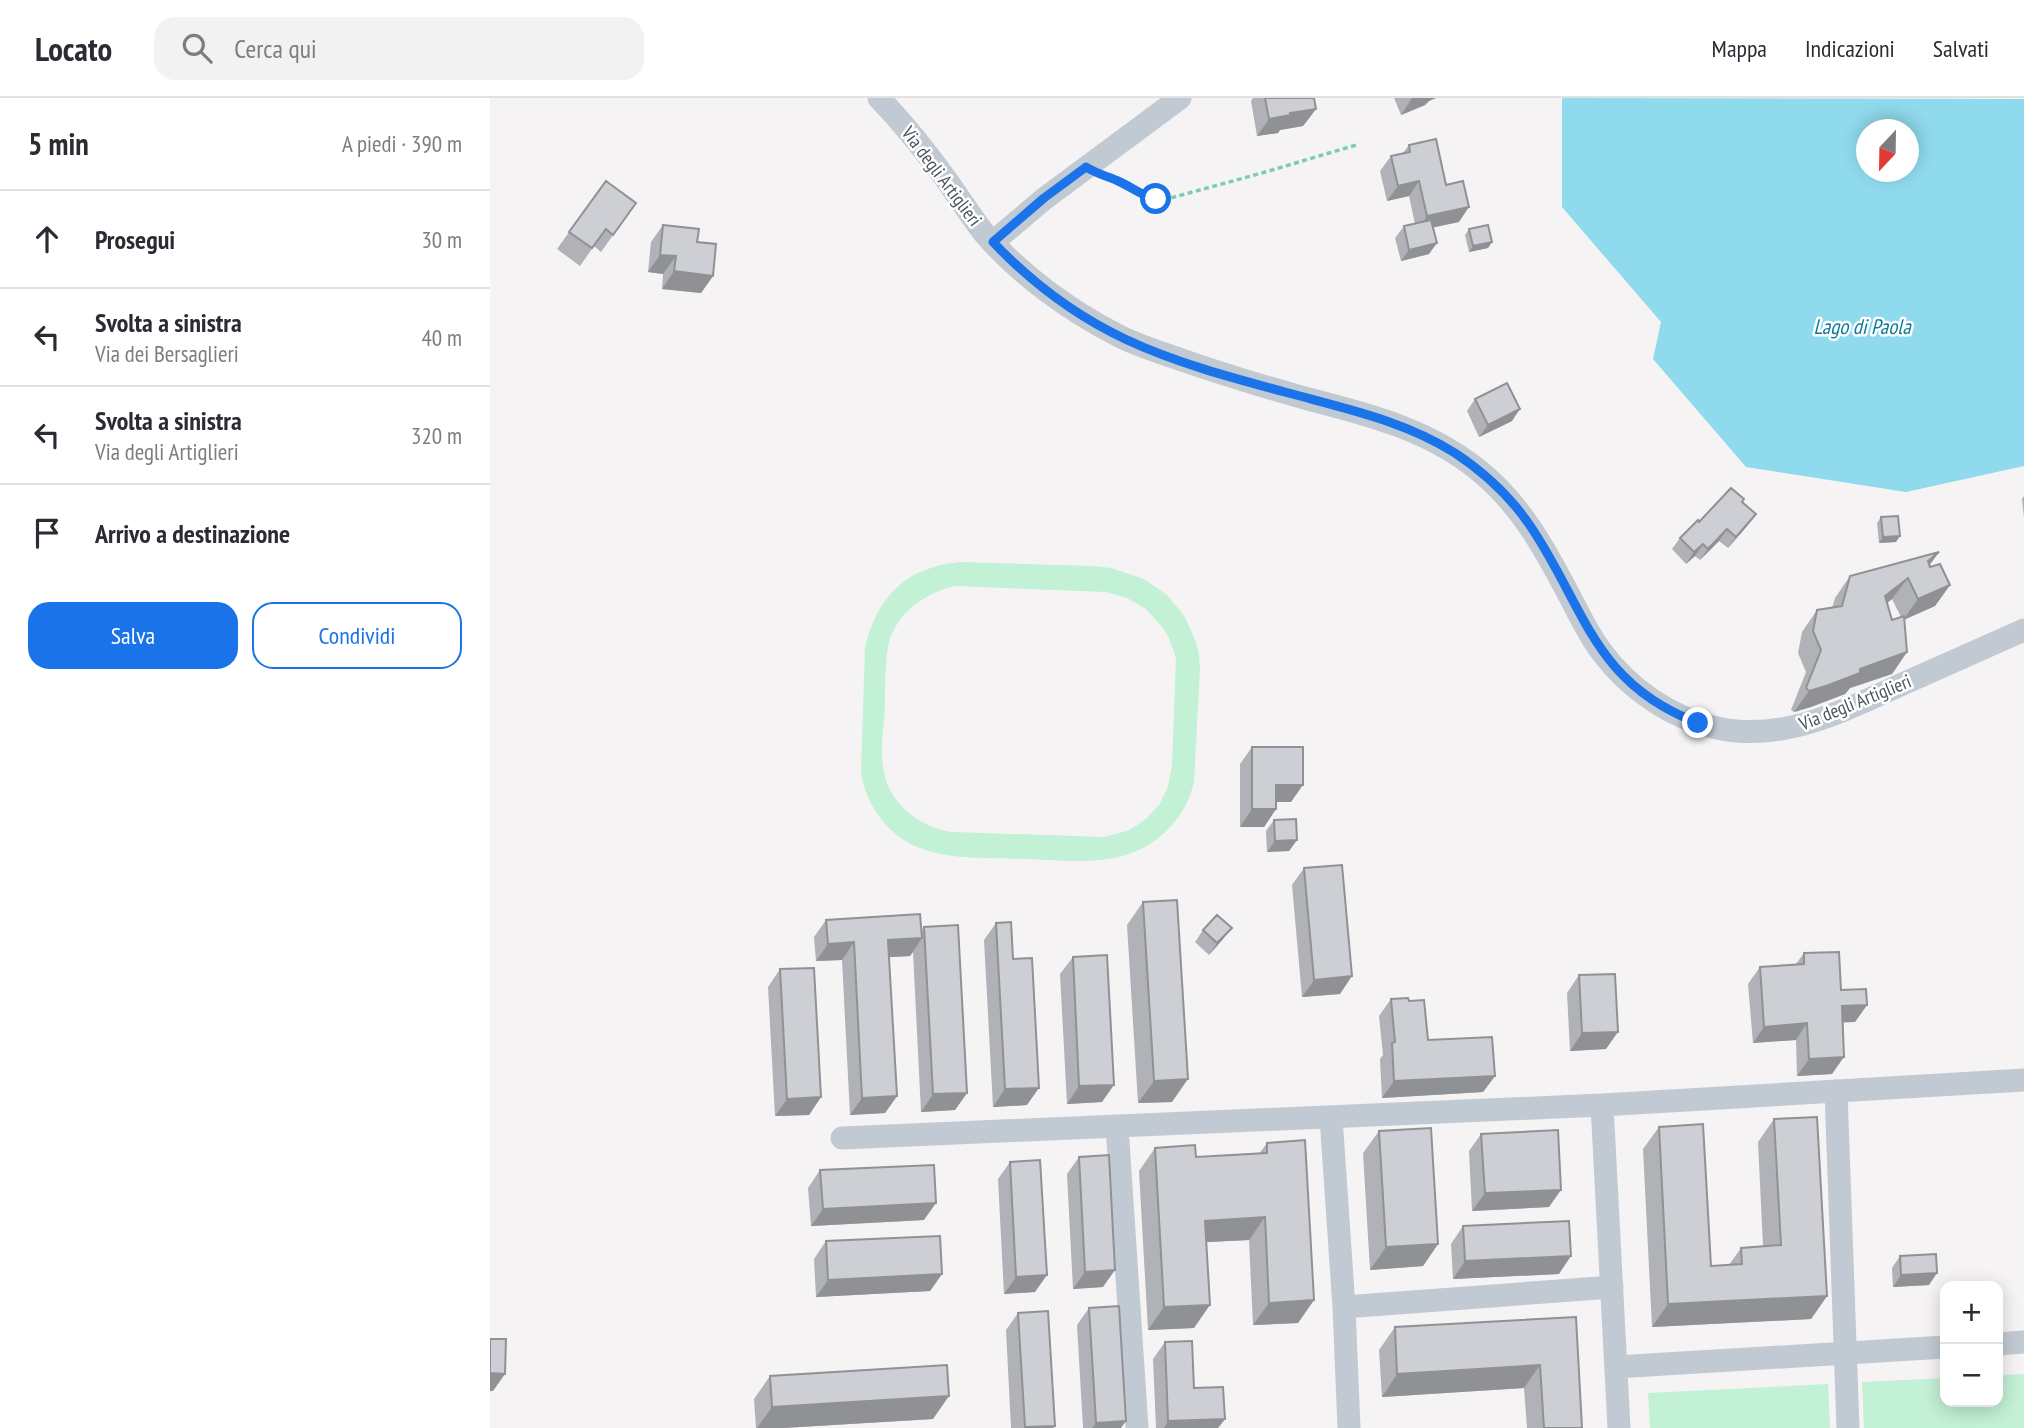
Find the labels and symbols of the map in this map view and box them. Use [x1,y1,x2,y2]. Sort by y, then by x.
north arrow [1856,119,1919,182]
street label: Via degli Artiglieri [896,121,987,231]
route start [1140,183,1171,214]
water label: Lago di Paola [1813,313,1912,340]
street label: Via degli Artiglieri [1795,669,1915,736]
route end [1682,707,1713,738]

